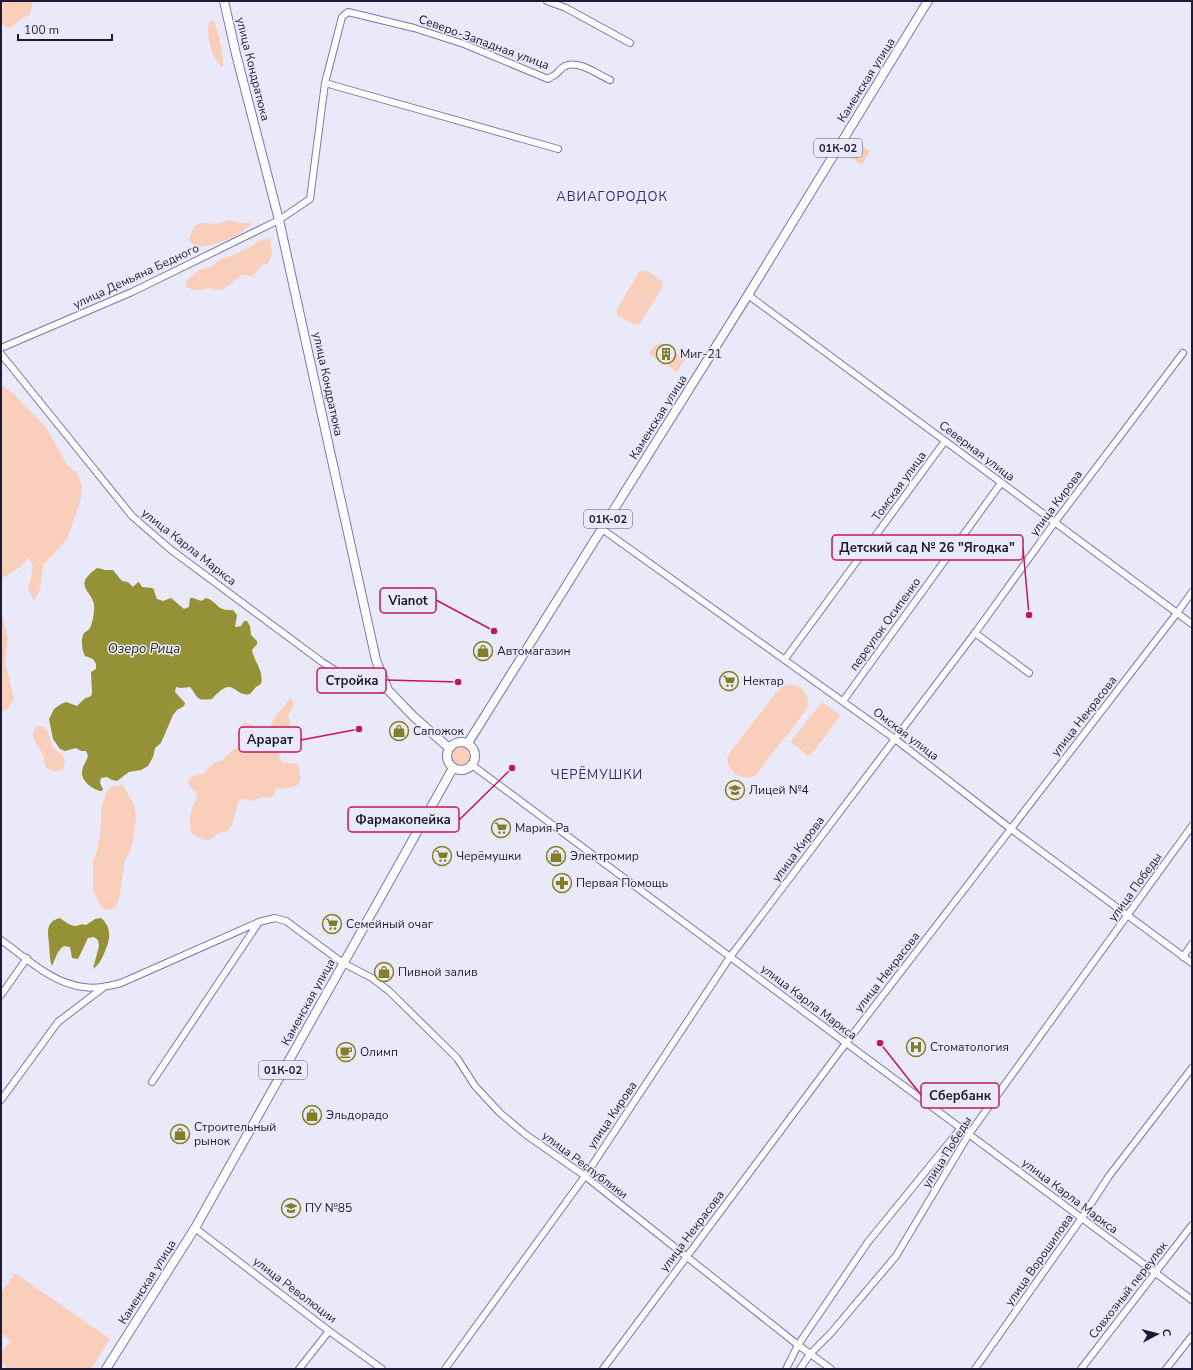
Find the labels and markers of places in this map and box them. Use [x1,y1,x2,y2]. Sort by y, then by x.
building icon: Миг-21 [655,343,677,365]
place label: Миг-21 [680,346,722,362]
callout: Детский сад № 26 "Ягодка" [832,535,1023,560]
callout: Vianot [380,588,436,613]
shop icon: Автомагазин [472,640,494,662]
place label: Автомагазин [497,643,571,659]
callout: Стройка [317,668,386,693]
supermarket icon: Нектар [718,670,740,692]
place label: Нектар [743,673,784,689]
shop icon: Сапожок [388,720,410,742]
place label: Сапожок [413,723,464,739]
callout: Арарат [239,727,301,752]
school or university icon: Лицей №4 [724,779,746,801]
place label: Лицей №4 [749,782,809,798]
callout: Фармакопейка [348,807,459,832]
supermarket icon: Мария Ра [490,817,512,839]
place label: Мария Ра [515,820,569,836]
supermarket icon: Черёмушки [431,845,453,867]
shop icon: Электромир [545,845,567,867]
place label: Черёмушки [456,848,521,864]
place label: Электромир [570,848,639,864]
pharmacy icon: Первая Помощь [551,872,573,894]
place label: Первая Помощь [576,875,668,891]
supermarket icon: Семейный очаг [321,913,343,935]
place label: Семейный очаг [346,916,434,932]
shop icon: Пивной залив [373,961,395,983]
place label: Пивной залив [398,964,478,980]
hospital icon: Стоматология [905,1036,927,1058]
place label: Стоматология [930,1039,1009,1055]
cafe icon: Олимп [335,1041,357,1063]
place label: Олимп [360,1044,398,1060]
callout: Сбербанк [921,1083,999,1108]
shop icon: Эльдорадо [301,1104,323,1126]
place label: Эльдорадо [326,1107,389,1123]
place label: Строительный рынок [194,1119,276,1149]
shop icon: Строительный рынок [169,1123,191,1145]
school or university icon: ПУ №85 [280,1197,302,1219]
place label: ПУ №85 [305,1200,352,1216]

